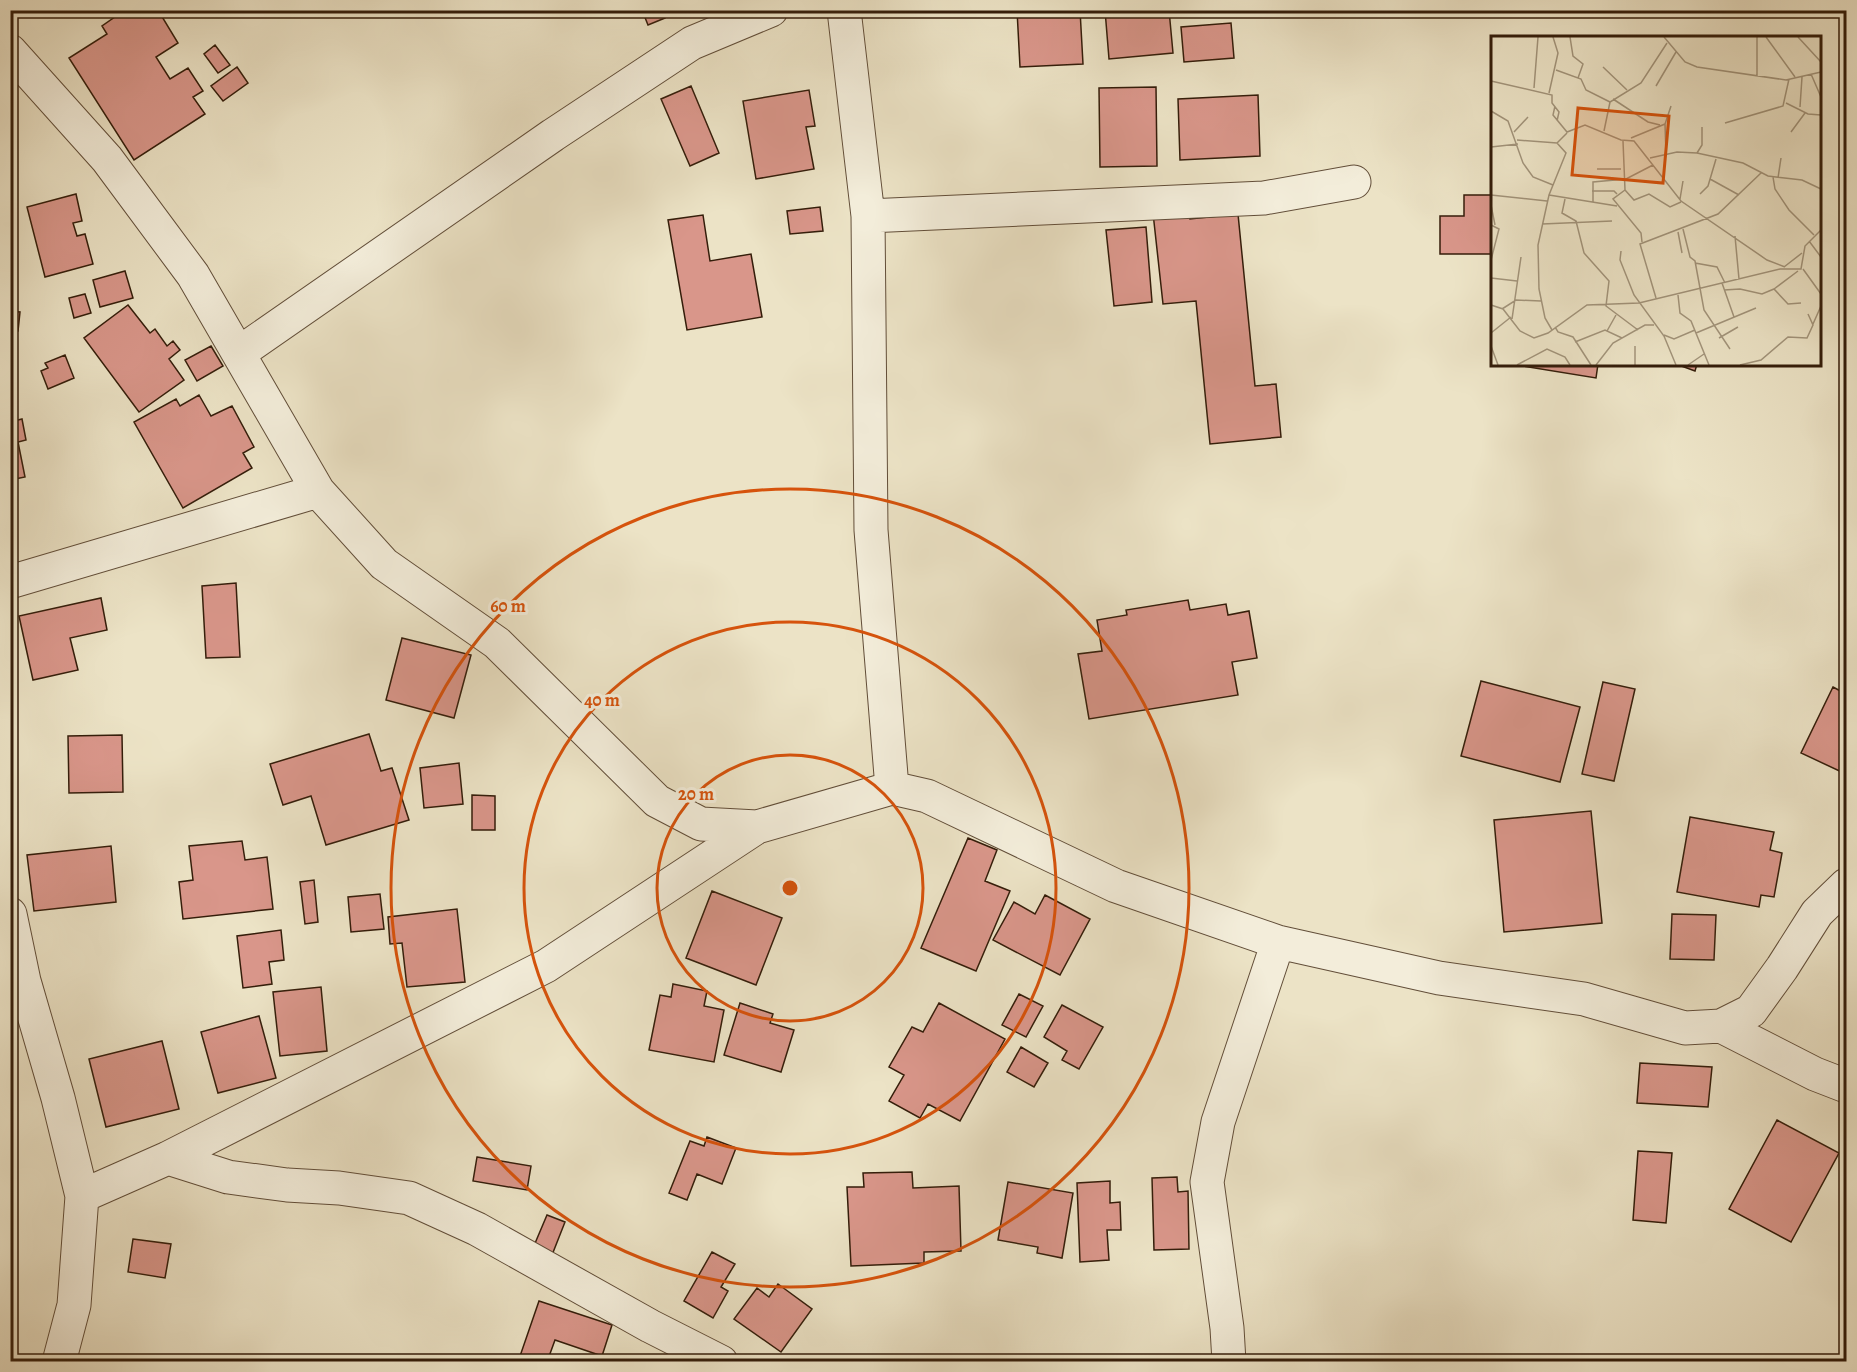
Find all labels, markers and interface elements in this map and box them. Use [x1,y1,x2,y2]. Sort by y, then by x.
inset map [1491,36,1821,366]
text: 60 m [490,594,526,618]
text: 40 m [584,688,620,712]
text: 20 m [678,782,714,806]
centre of rings [780,878,800,898]

